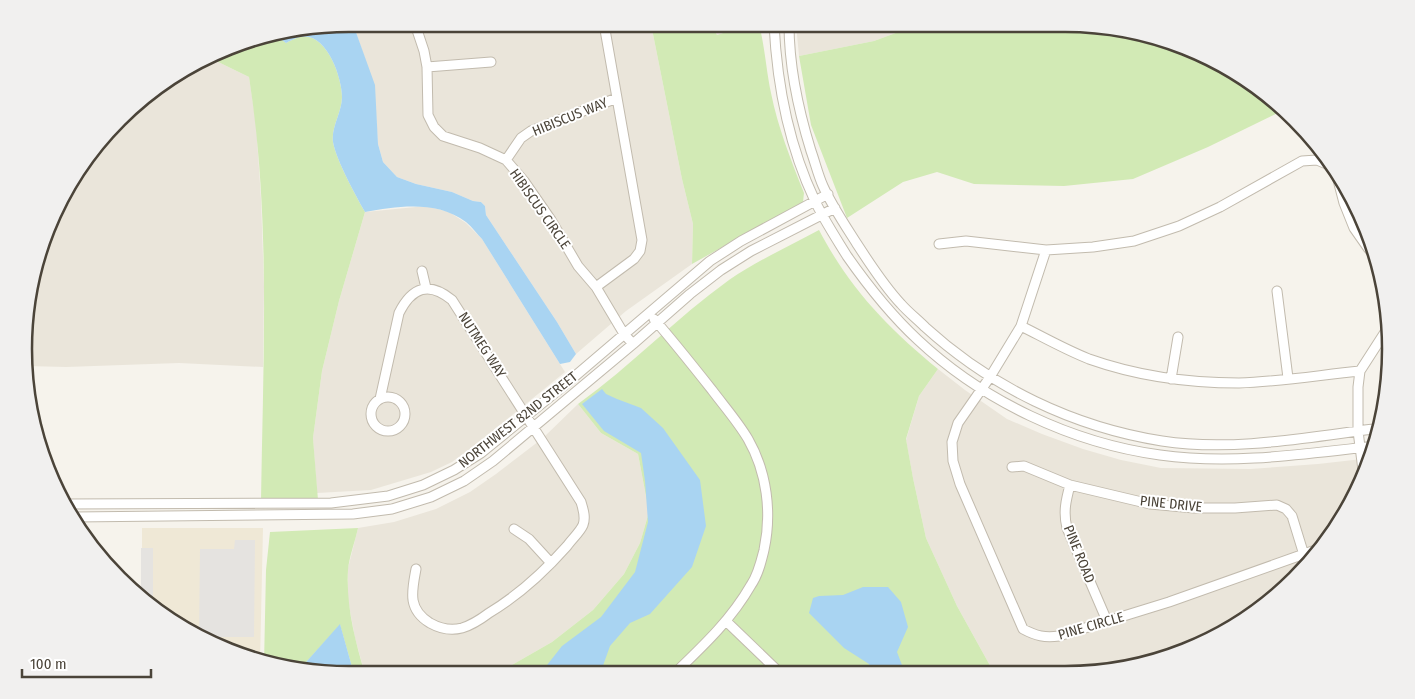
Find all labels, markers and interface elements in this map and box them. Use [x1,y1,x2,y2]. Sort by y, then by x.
street label: HIBISCUS WAY [530,94,610,140]
street label: HIBISCUS CIRCLE [506,166,574,253]
street label: NUTMEG WAY [455,309,509,381]
street label: NORTHWEST 82ND STREET [455,368,581,472]
street label: PINE DRIVE [1139,492,1203,516]
street label: PINE ROAD [1060,523,1098,585]
street label: PINE CIRCLE [1056,608,1126,643]
scale bar [22,646,151,678]
text: 100 m [30,655,67,673]

